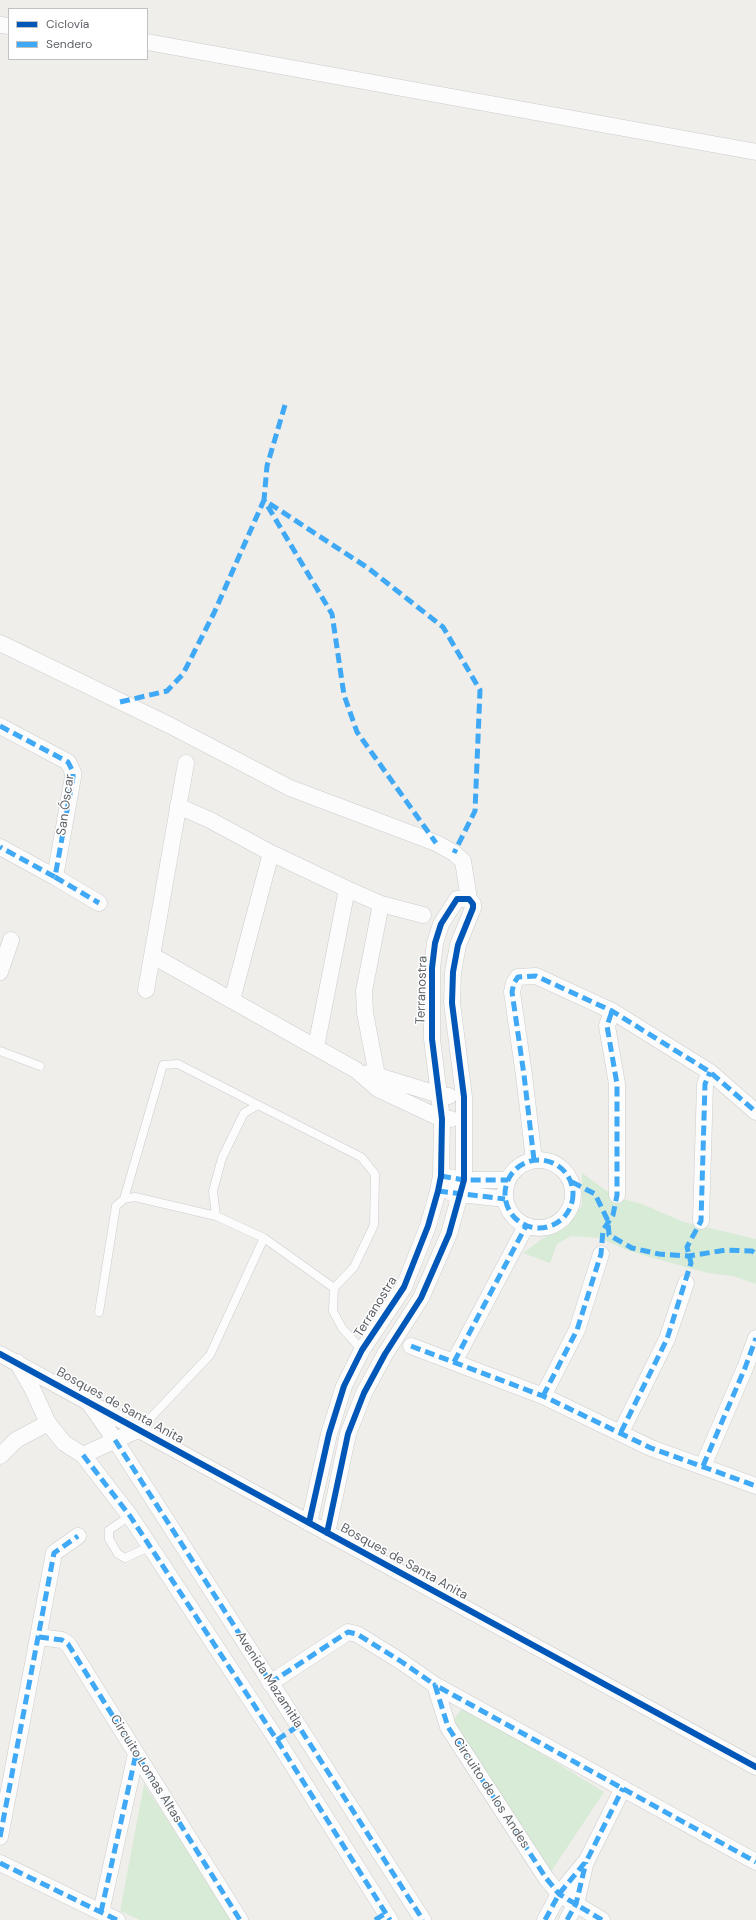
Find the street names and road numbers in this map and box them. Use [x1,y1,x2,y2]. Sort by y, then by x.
street label: San Óscar [54,773,78,837]
street label: Terranostra [413,955,431,1025]
street label: Terranostra [351,1274,401,1340]
street label: Bosques de Santa Anita [54,1364,186,1448]
street label: Bosques de Santa Anita [338,1520,470,1604]
street label: Avenida Mazamitla [232,1629,306,1731]
street label: Circuito Lomas Altas [106,1712,186,1826]
street label: Circuito de los Andes [449,1735,533,1851]

